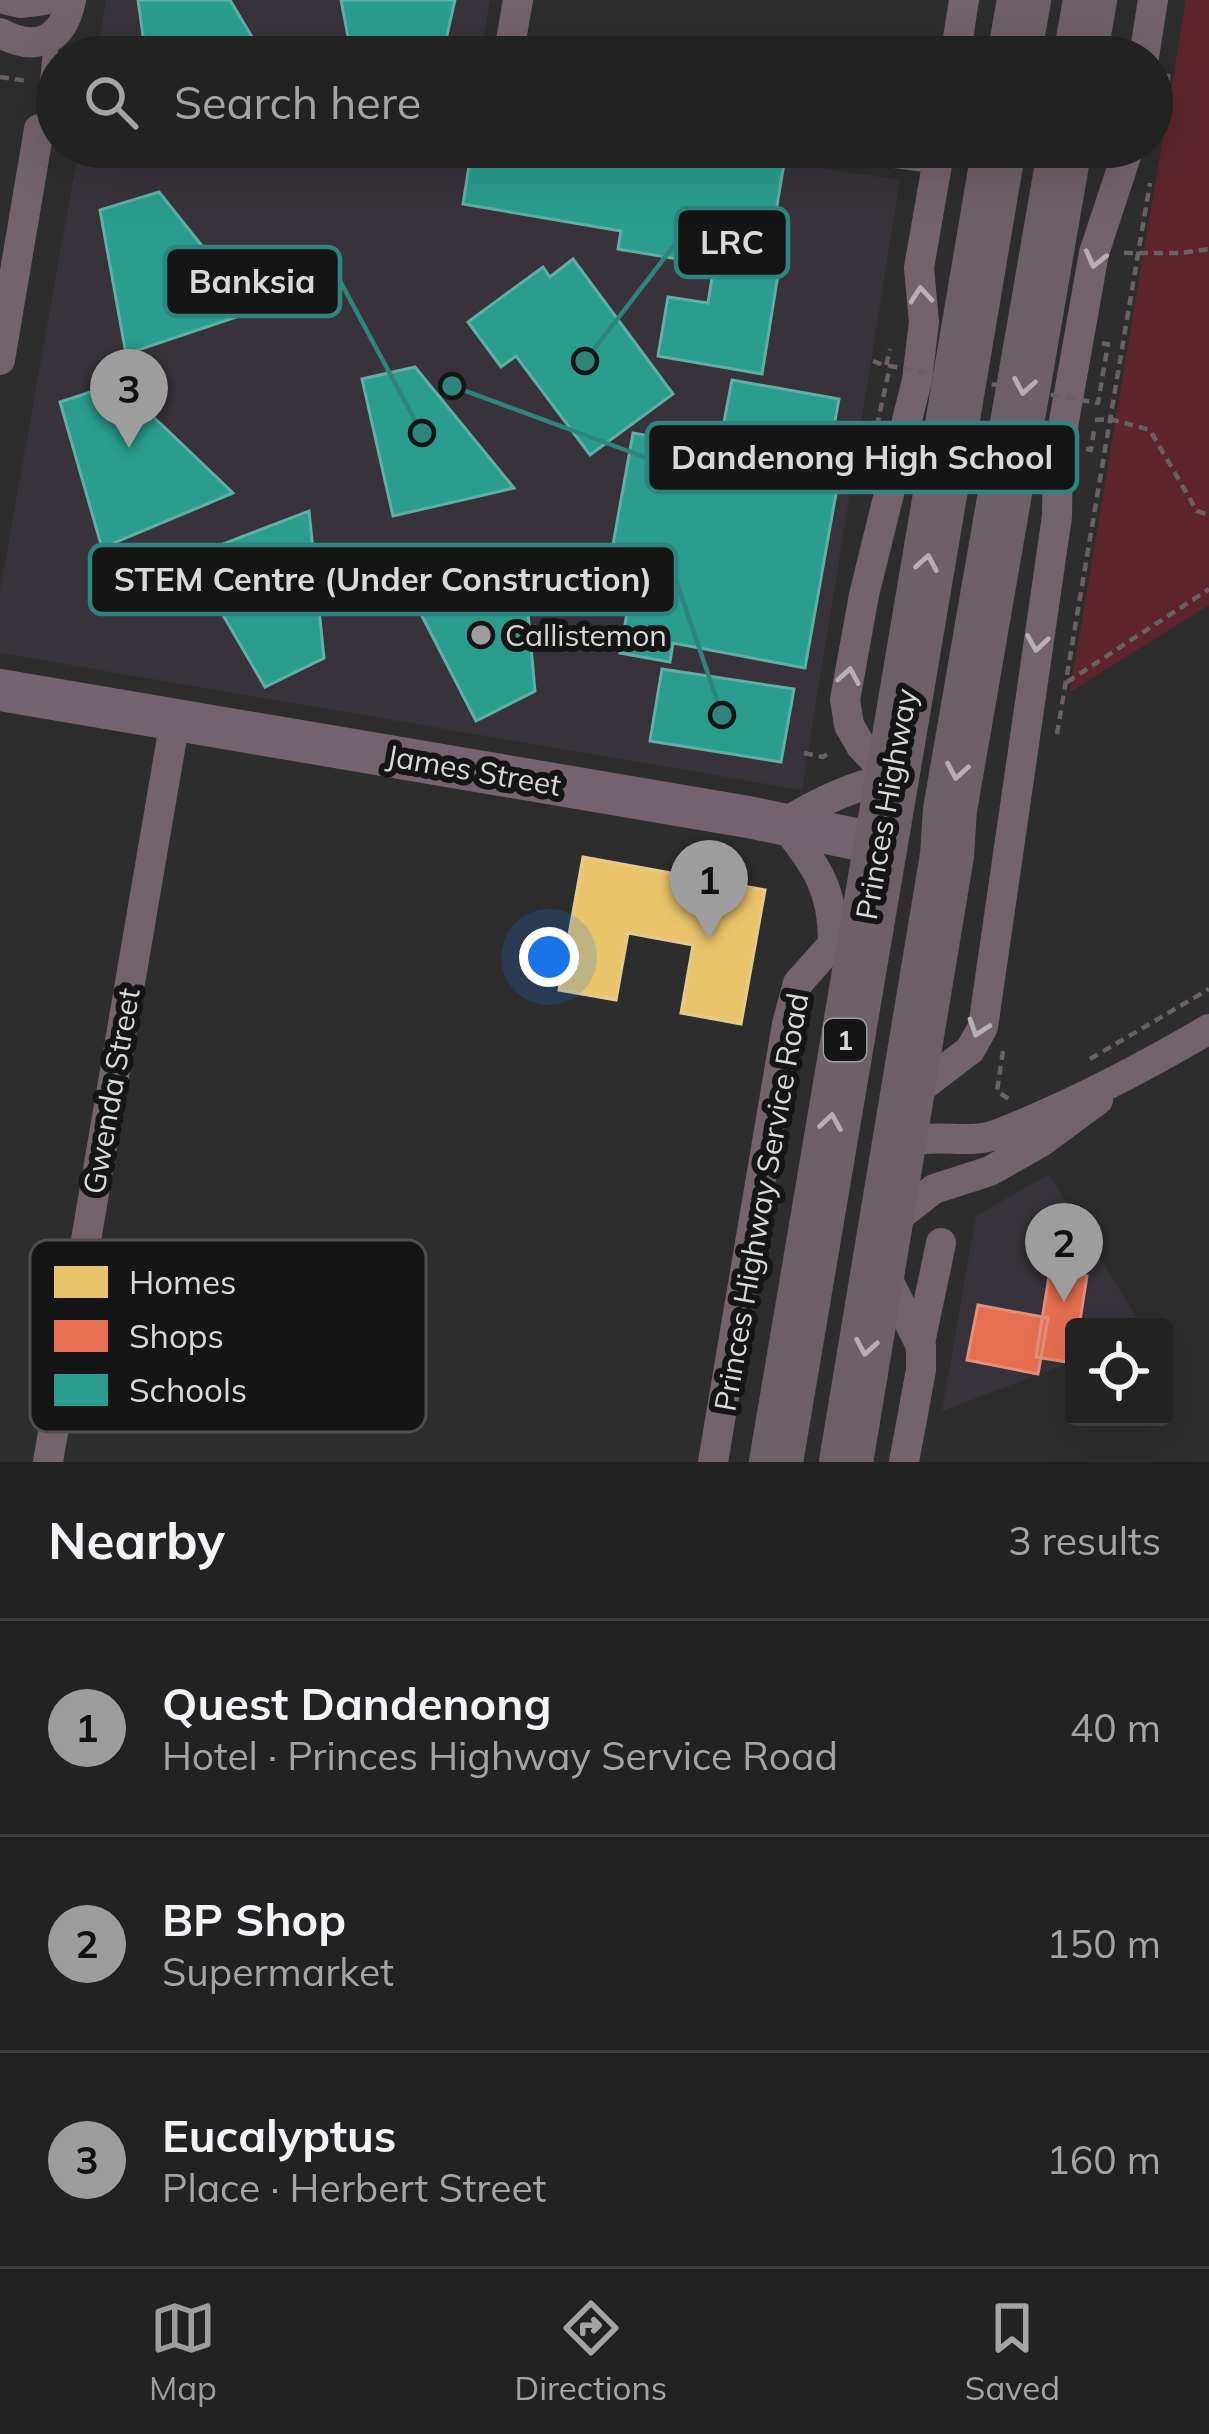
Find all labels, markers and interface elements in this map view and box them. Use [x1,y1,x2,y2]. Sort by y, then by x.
search box [36,36,1173,168]
icon: search [78,69,144,135]
text: Search here [174,74,421,130]
callout: LRC [676,208,788,277]
text: LRC [700,221,764,262]
callout: Banksia [165,247,340,316]
one-way arrow [1084,248,1109,268]
text: Banksia [189,260,315,301]
one-way arrow [909,285,934,304]
pin: 3 [90,349,168,448]
one-way arrow [1012,376,1037,396]
callout: Dandenong High School [647,423,1077,492]
text: Dandenong High School [671,436,1053,477]
callout: STEM Centre (Under Construction) [90,545,676,614]
one-way arrow [914,553,939,573]
text: STEM Centre (Under Construction) [114,558,652,599]
place label: Callistemon [505,616,667,654]
marker: Callistemon [468,622,494,648]
one-way arrow [1025,634,1051,653]
one-way arrow [836,666,861,686]
street label: Princes Highway [847,686,925,922]
street label: James Street [384,736,564,804]
one-way arrow [946,760,971,780]
pin: 1 [670,840,748,939]
your location [519,927,579,987]
street label: Gwenda Street [74,985,148,1197]
street label: Princes Highway Service Road [706,990,816,1414]
one-way arrow [968,1017,993,1038]
road number: 1 [824,1019,866,1061]
one-way arrow [818,1112,843,1132]
pin: 2 [1025,1203,1103,1302]
legend [30,1240,426,1432]
text: Homes [129,1261,236,1302]
text: Shops [129,1315,224,1356]
map controls [1065,1318,1173,1426]
button: locate [1065,1318,1173,1426]
one-way arrow [854,1337,879,1357]
text: Schools [129,1369,247,1410]
text: Nearby [48,1508,225,1572]
text: 3 results [1008,1516,1161,1565]
text: Quest Dandenong [162,1675,551,1731]
text: 1 [75,1703,99,1752]
text: 40 m [1070,1703,1161,1752]
text: Hotel · Princes Highway Service Road [162,1731,838,1780]
text: BP Shop [162,1891,346,1947]
text: 2 [75,1919,99,1968]
text: 150 m [1046,1919,1161,1968]
text: Supermarket [162,1947,394,1996]
text: Eucalyptus [162,2107,396,2163]
text: 3 [75,2135,99,2184]
text: 160 m [1046,2135,1161,2184]
text: Place · Herbert Street [162,2163,546,2212]
tab: Map [149,2295,217,2408]
tab: Directions [515,2295,667,2408]
tab: Saved [965,2295,1060,2408]

